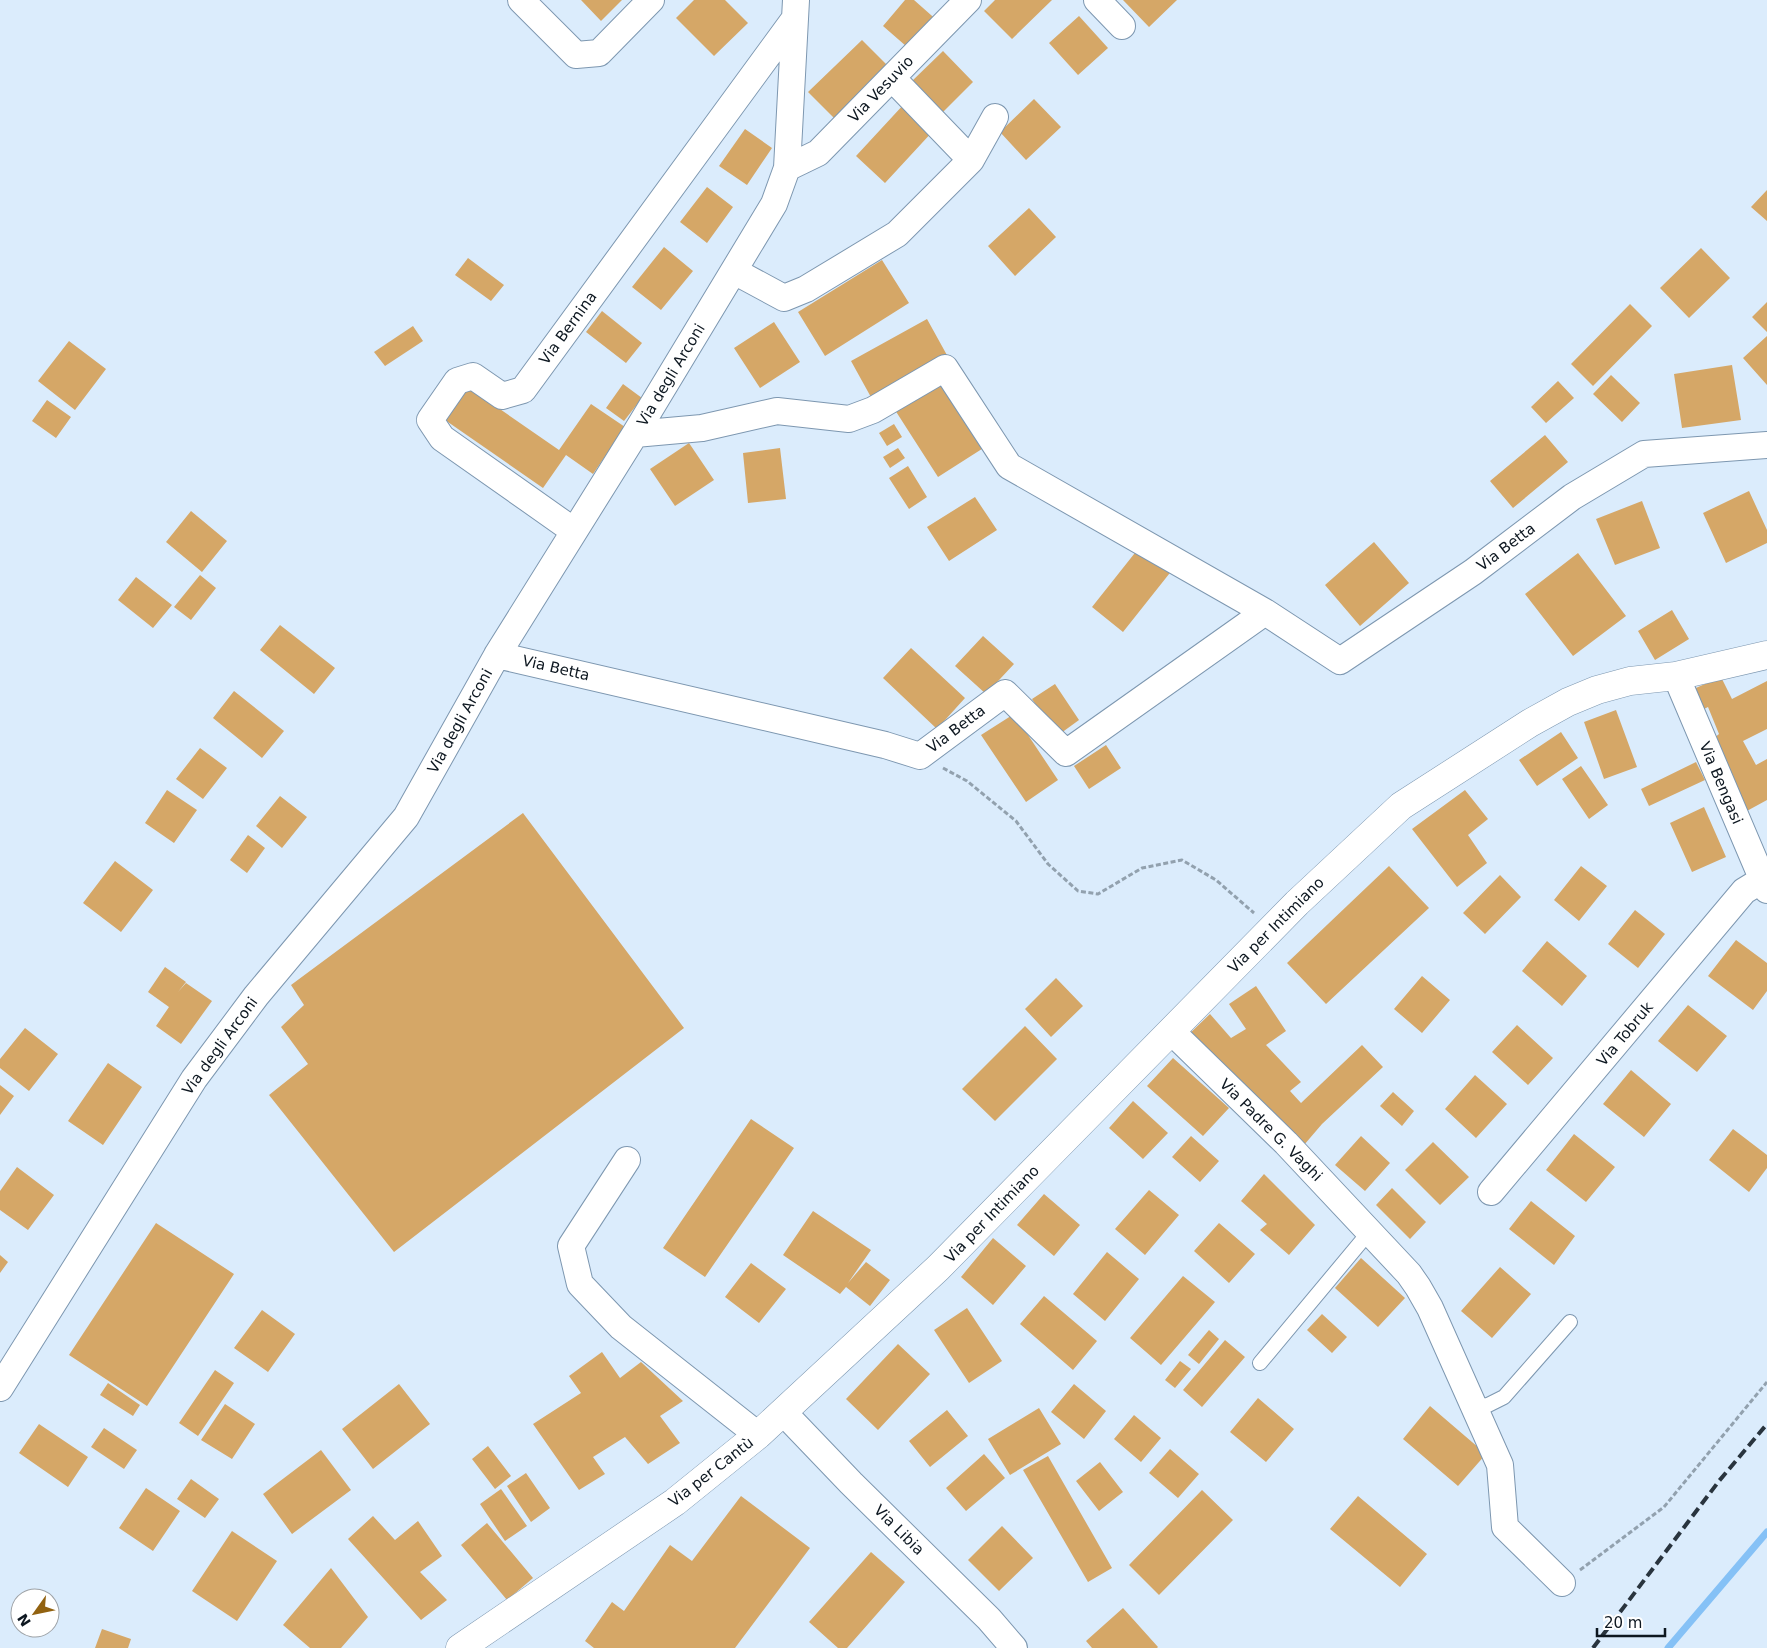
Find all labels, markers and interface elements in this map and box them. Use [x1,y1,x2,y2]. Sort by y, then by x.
street label: Via Vesuvio [845,52,917,126]
street label: Via Bernina [535,288,601,368]
street label: Via degli Arconi [633,320,709,430]
street label: Via Betta [1473,519,1539,575]
street label: Via Betta [521,652,591,684]
street label: Via degli Arconi [424,666,496,776]
street label: Via Betta [923,701,989,757]
street label: Via Bengasi [1696,739,1746,827]
street label: Via per Intimiano [1224,873,1328,977]
street label: Via degli Arconi [178,994,262,1098]
street label: Via Tobruk [1593,998,1657,1070]
street label: Via Padre G. Vaghi [1216,1075,1326,1185]
street label: Via per Intimiano [941,1162,1043,1266]
street label: Via per Cantù [665,1433,757,1511]
street label: Via Libia [870,1501,928,1559]
north arrow [10,1588,60,1638]
scale bar [1597,1606,1664,1638]
text: N [14,1611,34,1629]
text: 20 m [1604,1614,1642,1632]

